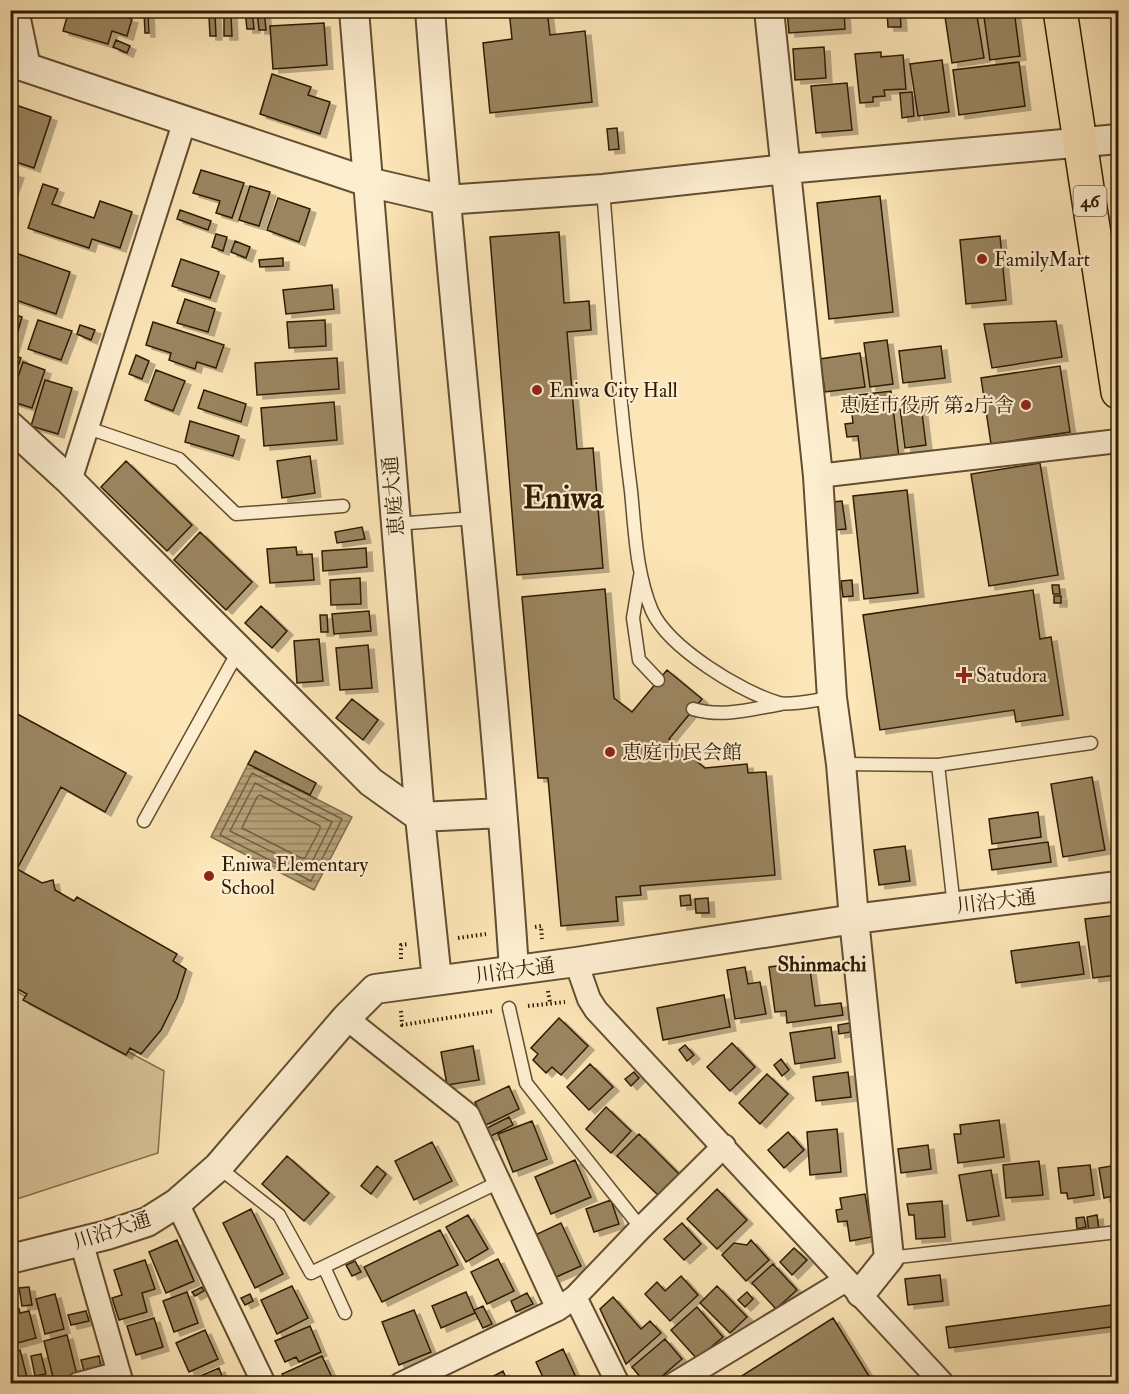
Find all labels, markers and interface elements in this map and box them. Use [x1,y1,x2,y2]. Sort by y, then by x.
road number: 46 [1074,186,1106,216]
place label: FamilyMart [994,247,1090,272]
marker: FamilyMart [975,252,989,266]
place label: Eniwa City Hall [549,378,678,403]
marker: Eniwa City Hall [530,383,544,397]
place label: 恵庭市役所 第2庁舎 [840,393,1014,418]
marker: 恵庭市役所 第2庁舎 [1019,398,1033,412]
street label: 恵庭大通 [378,455,409,537]
district label: Eniwa [523,478,604,518]
place label: Satudora [976,663,1048,688]
marker: Satudora [957,668,971,682]
place label: 恵庭市民会館 [622,740,742,765]
marker: 恵庭市民会館 [603,745,617,759]
place label: Eniwa Elementary School [221,852,370,900]
marker: Eniwa Elementary School [202,869,216,883]
street label: 川沿大通 [955,884,1037,919]
district label: Shinmachi [777,951,867,978]
street label: 川沿大通 [474,953,556,988]
street label: 川沿大通 [70,1206,154,1255]

